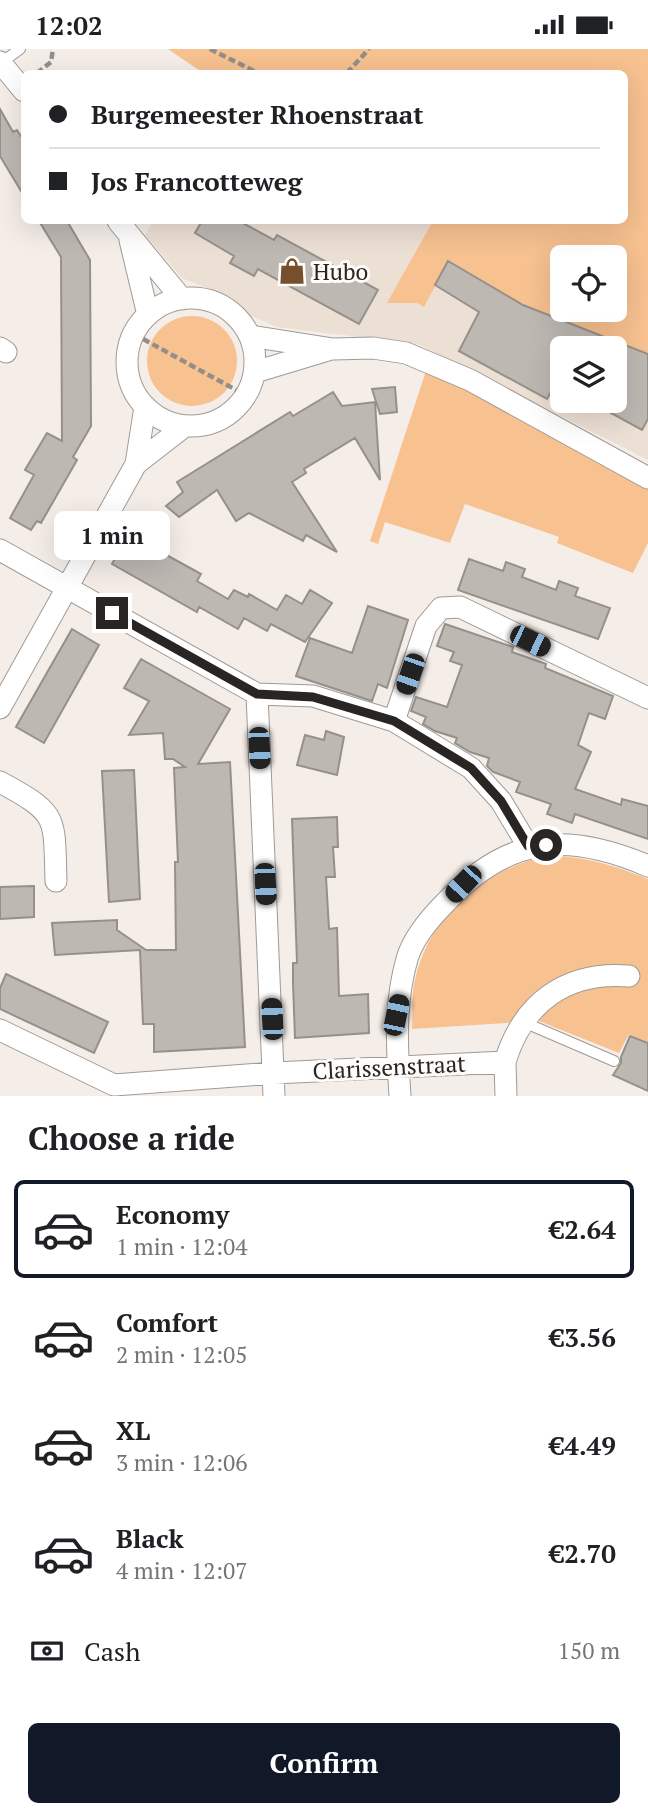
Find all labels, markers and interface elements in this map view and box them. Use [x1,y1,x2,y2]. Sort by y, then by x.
text: 12:02 [35,8,103,42]
text: Burgemeester Rhoenstraat [91,97,424,131]
text: Jos Francotteweg [91,164,302,198]
map controls [550,245,627,413]
button: locate [550,245,627,322]
shop icon: Hubo [277,256,307,286]
place label: Hubo [313,256,368,287]
button: layers [550,336,627,413]
callout: 1 min [54,511,170,561]
text: 1 min [81,520,143,551]
route end [96,597,128,629]
car [507,622,554,660]
car [394,651,427,697]
car [248,726,271,770]
route start [530,829,562,861]
car [441,861,486,907]
car [254,862,277,906]
car [382,992,411,1038]
car [261,997,284,1041]
street label: Clarissenstraat [312,1047,467,1086]
text: Choose a ride [28,1117,235,1159]
text: Economy [116,1197,229,1231]
icon: car [32,1198,95,1261]
text: €2.64 [550,1212,616,1246]
text: 1 min · 12:04 [116,1231,248,1262]
text: Comfort [116,1305,218,1339]
icon: car [32,1306,95,1369]
text: €3.56 [550,1320,616,1354]
text: 2 min · 12:05 [116,1339,248,1370]
text: XL [116,1413,150,1447]
icon: car [32,1414,95,1477]
text: €4.49 [550,1428,616,1462]
text: 3 min · 12:06 [116,1447,248,1478]
text: Black [116,1521,184,1555]
icon: car [32,1522,95,1585]
text: €2.70 [550,1536,616,1570]
text: 4 min · 12:07 [116,1555,248,1586]
icon: cash [28,1632,66,1670]
text: Cash [84,1634,140,1668]
text: 150 m [558,1635,620,1666]
button: Confirm [28,1723,620,1803]

